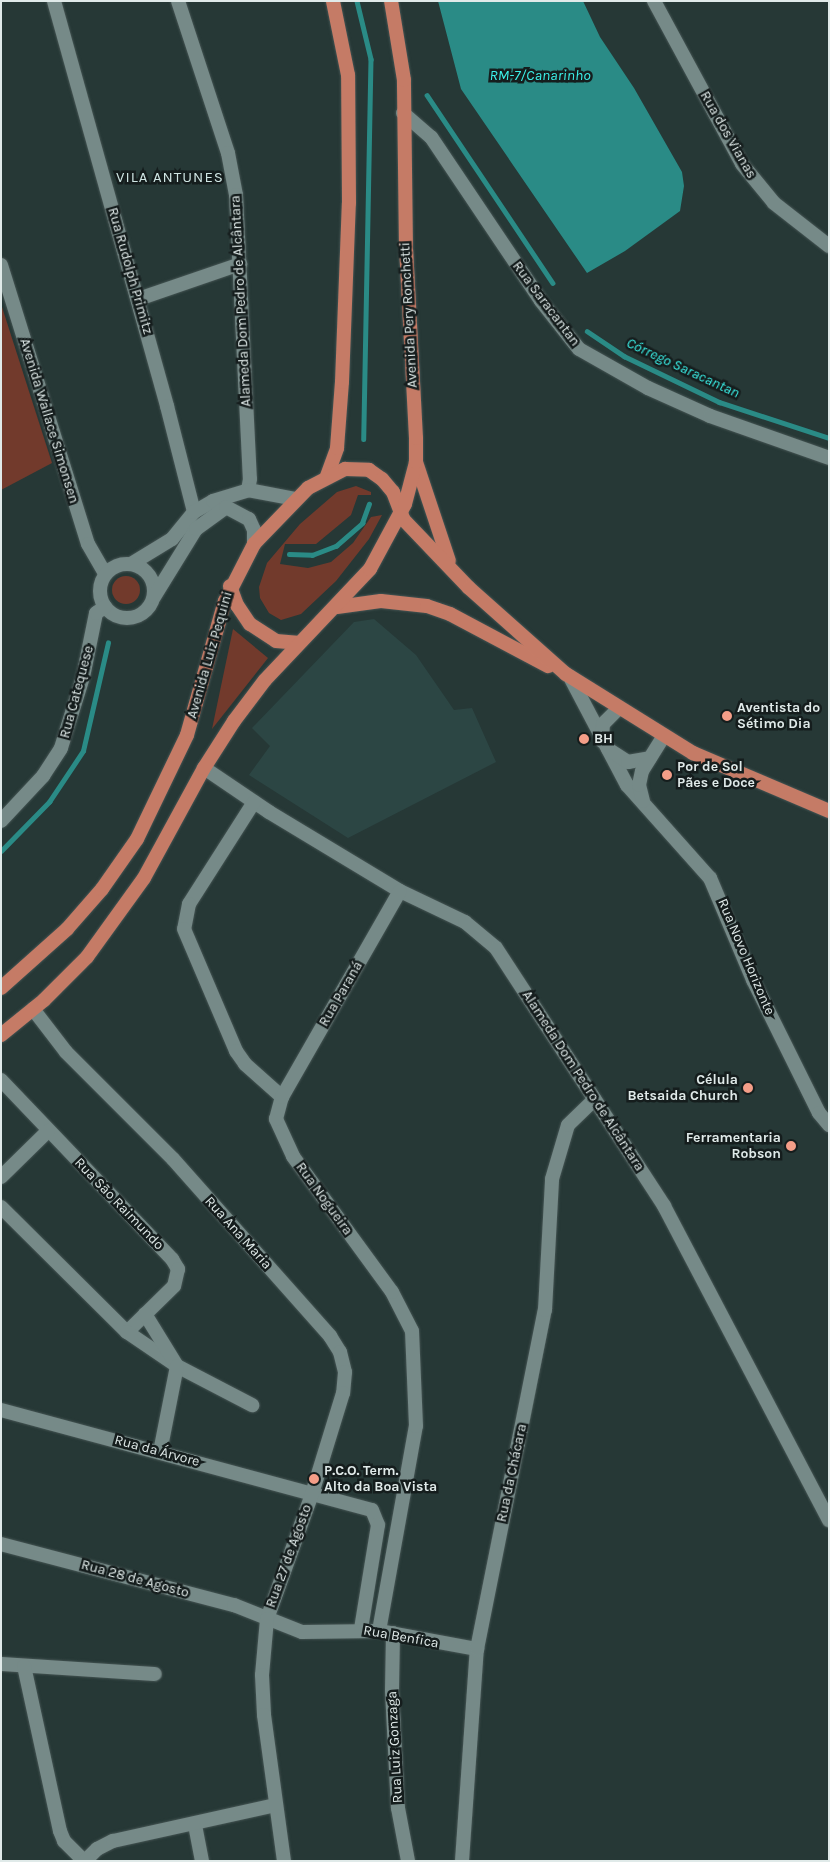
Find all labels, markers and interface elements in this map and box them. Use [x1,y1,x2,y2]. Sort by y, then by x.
water label: RM-7/Canarinho [489,67,591,85]
street label: Rua dos Vianas [696,88,760,182]
district label: VILA ANTUNES [115,169,225,187]
street label: Alameda Dom Pedro de Alcântara [227,195,255,407]
street label: Rua Rudolph Primitz [104,206,156,336]
street label: Avenida Pery Ronchetti [397,242,421,388]
street label: Rua Saracantan [509,258,583,350]
water label: Córrego Saracantan [623,334,743,402]
street label: Avenida Wallace Simonsen [16,336,82,506]
street label: Avenida Luiz Pequini [184,590,236,720]
street label: Rua Catequese [57,644,97,740]
place label: Aventista do Sétimo Dia [737,700,820,732]
marker: Aventista do Sétimo Dia [721,710,733,722]
place label: BH [594,731,613,747]
marker: BH [578,733,590,745]
place label: Por de Sol Pães e Doce [677,759,755,792]
marker: Por de Sol Pães e Doce [661,769,673,781]
street label: Rua Novo Horizonte [714,896,778,1018]
street label: Rua Paraná [316,958,366,1030]
street label: Alameda Dom Pedro de Alcântara [518,988,648,1174]
place label: Célula Betsaida Church [627,1072,738,1104]
marker: Célula Betsaida Church [742,1082,754,1094]
place label: Ferramentaria Robson [686,1130,781,1162]
marker: Ferramentaria Robson [785,1140,797,1152]
street label: Rua São Raimundo [71,1154,167,1254]
street label: Rua Nogueira [292,1159,356,1239]
street label: Rua Ana Maria [201,1193,275,1273]
street label: Rua da Chácara [493,1422,531,1524]
street label: Rua da Árvore [113,1432,201,1470]
place label: P.C.O. Term. Alto da Boa Vista [324,1463,437,1495]
marker: P.C.O. Term. Alto da Boa Vista [308,1473,320,1485]
street label: Rua 27 de Agosto [263,1502,315,1610]
street label: Rua 28 de Agosto [79,1557,191,1601]
street label: Rua Benfica [362,1622,440,1652]
street label: Rua Luiz Gonzaga [384,1690,406,1804]

